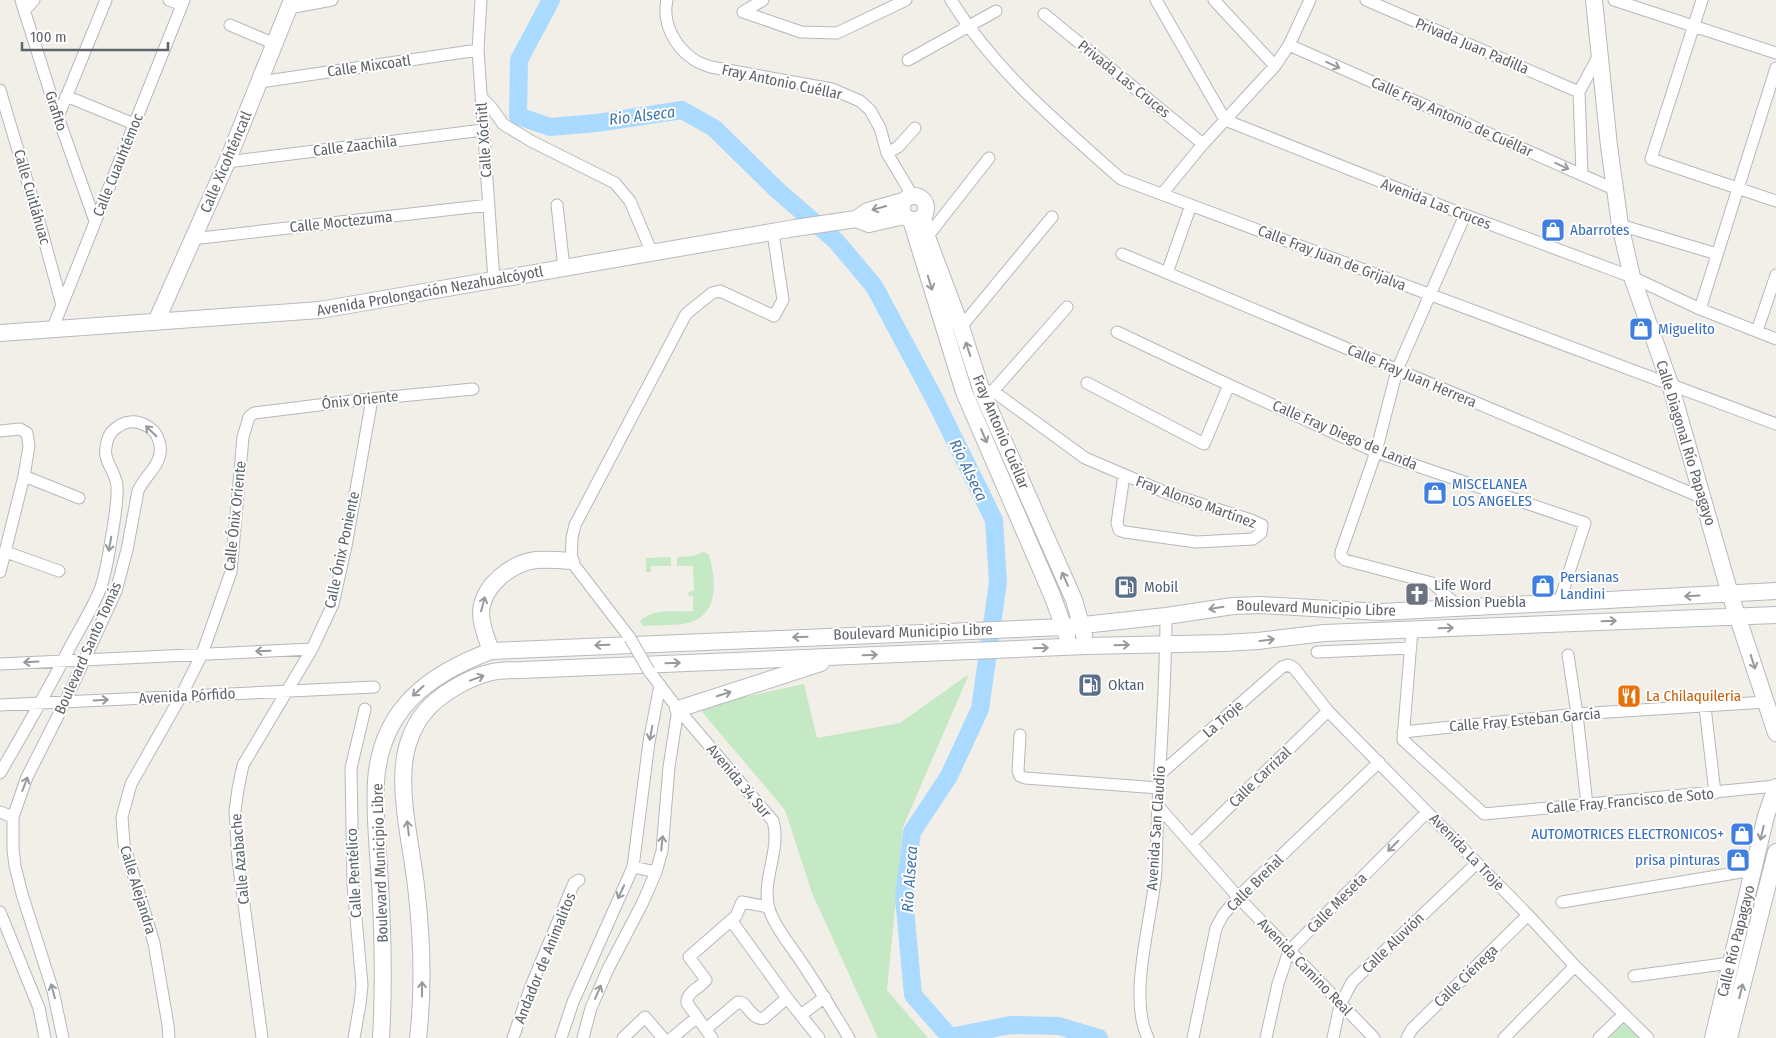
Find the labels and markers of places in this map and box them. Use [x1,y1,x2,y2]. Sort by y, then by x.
shop icon: Abarrotes [1540,217,1566,243]
place label: Abarrotes [1570,221,1630,239]
shop icon: Miguelito [1628,316,1654,342]
place label: Miguelito [1658,320,1715,338]
place label: MISCELANEA LOS ANGELES [1452,475,1532,510]
shop icon: MISCELANEA LOS ANGELES [1422,480,1448,506]
place label: Persianas Landini [1560,568,1619,603]
shop icon: Persianas Landini [1530,573,1556,599]
fuel station icon: Mobil [1113,574,1139,600]
place label: Life Word Mission Puebla [1434,576,1526,611]
place label: Mobil [1144,578,1178,596]
church icon: Life Word Mission Puebla [1404,581,1430,607]
fuel station icon: Oktan [1077,672,1103,698]
place label: Oktan [1108,676,1144,694]
restaurant icon: La Chilaquileria [1616,683,1642,709]
place label: La Chilaquileria [1646,687,1741,705]
shop icon: AUTOMOTRICES ELECTRONICOS+ [1729,821,1755,847]
place label: AUTOMOTRICES ELECTRONICOS+ [1531,825,1724,843]
shop icon: prisa pinturas [1725,847,1751,873]
place label: prisa pinturas [1635,851,1720,869]

